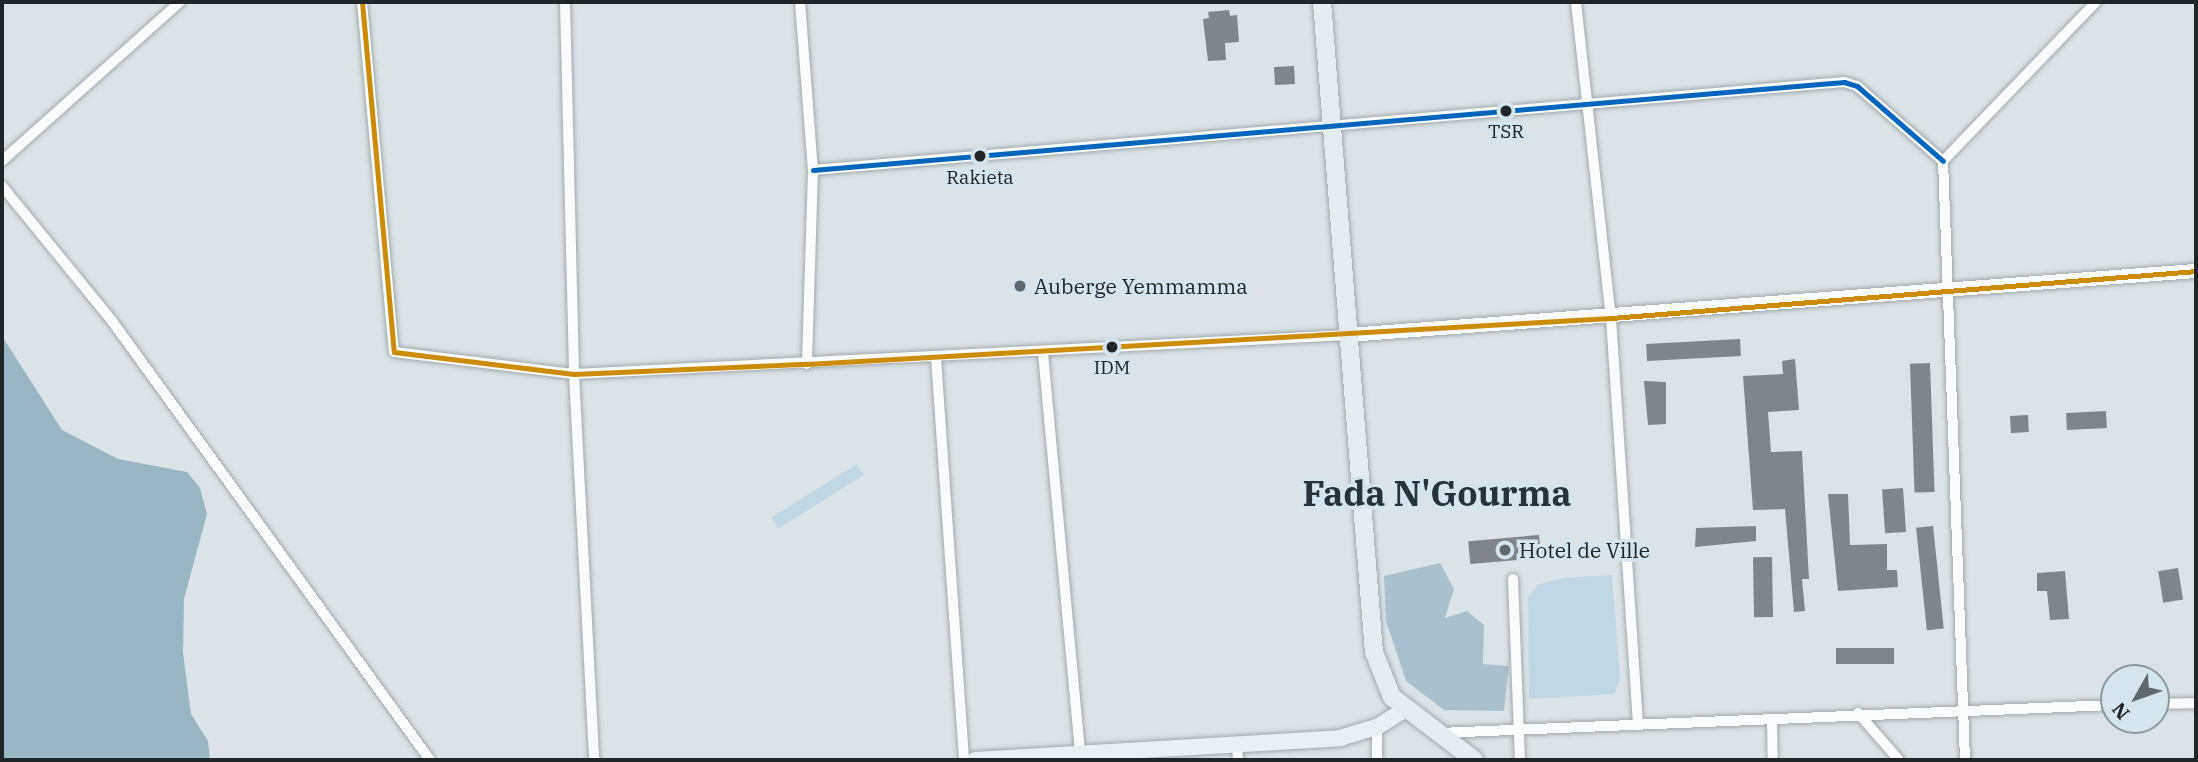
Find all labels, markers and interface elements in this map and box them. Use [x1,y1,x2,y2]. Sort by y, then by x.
marker: TSR [1499,104,1513,118]
place label: TSR [1488,121,1524,143]
marker: Rakieta [973,149,987,163]
place label: Rakieta [946,167,1014,189]
place label: Auberge Yemmamma [1034,273,1248,299]
marker: Auberge Yemmamma [1012,278,1028,294]
marker: IDM [1105,340,1119,354]
place label: IDM [1094,357,1130,379]
district label: Fada N'Gourma [1302,472,1572,514]
place label: Hotel de Ville [1519,537,1650,563]
marker: Hotel de Ville [1497,542,1513,558]
north arrow [2100,664,2170,734]
text: N [2106,698,2134,725]

